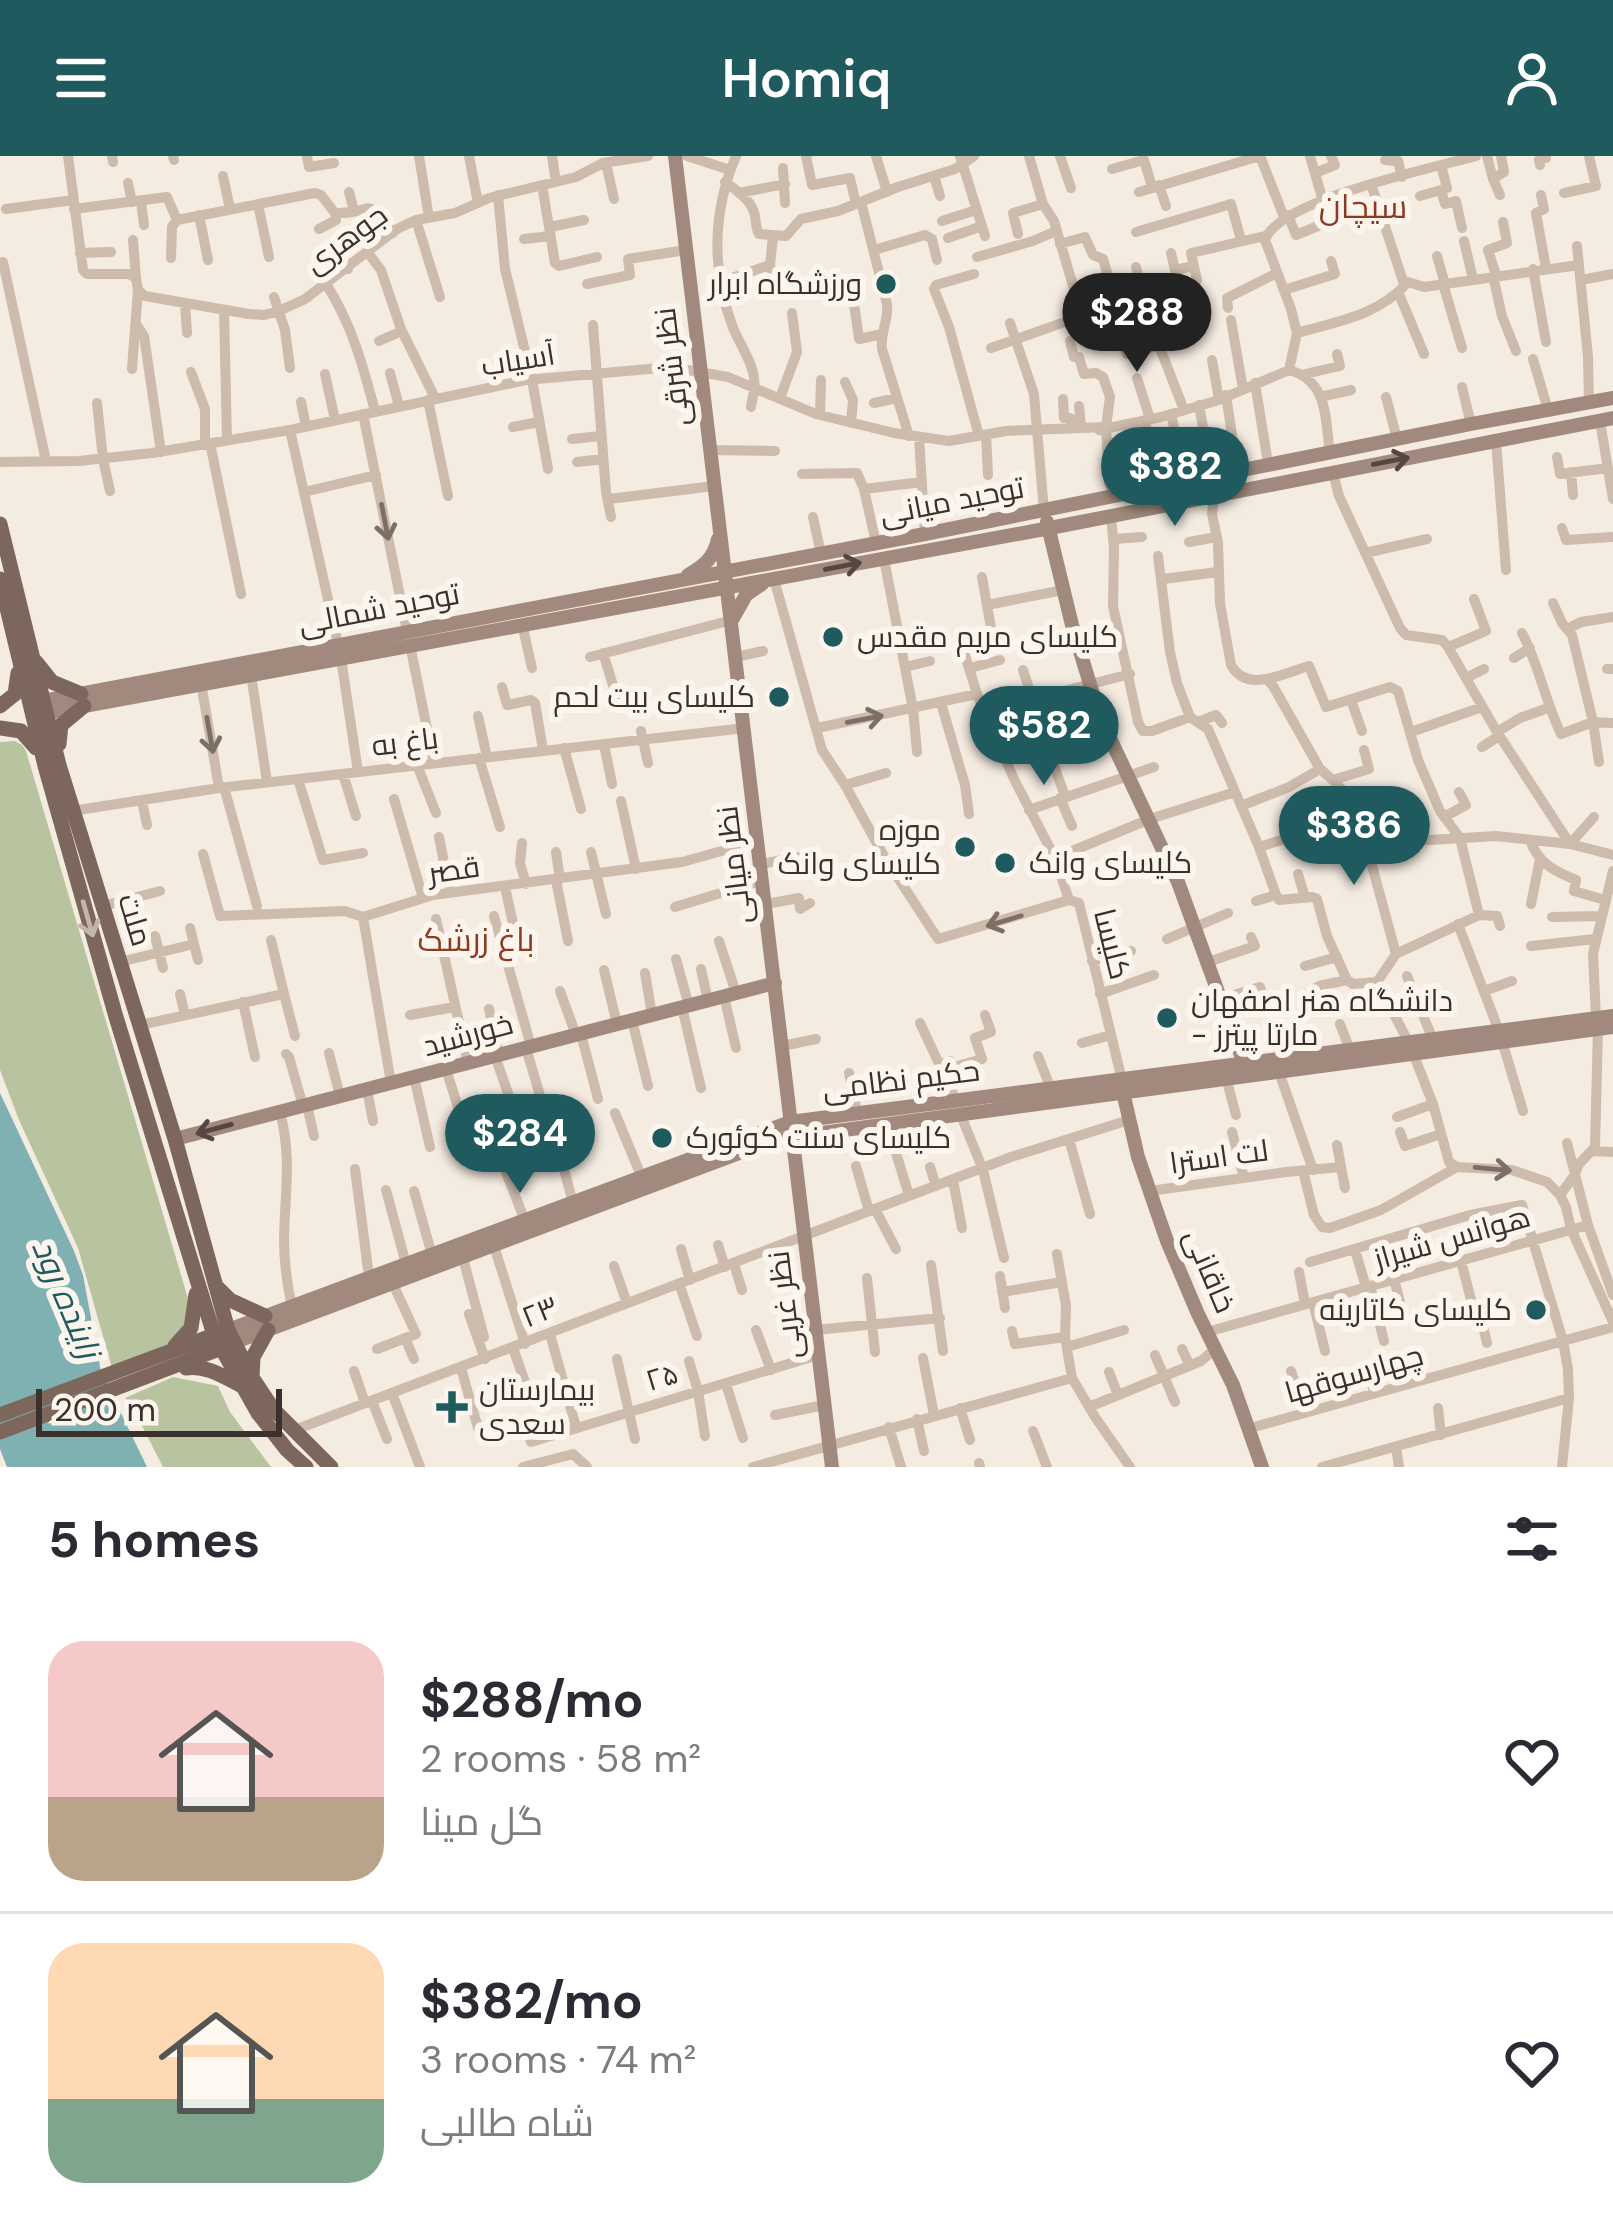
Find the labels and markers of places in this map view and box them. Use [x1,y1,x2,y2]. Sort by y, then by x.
place label: ورزشگاه ابرار [706,264,862,303]
marker: ورزشگاه ابرار [873,271,899,297]
pin: $288 [1066,273,1208,375]
pin: $382 [1104,427,1246,529]
place label: کلیسای مریم مقدس [857,617,1118,657]
marker: کلیسای مریم مقدس [820,624,846,650]
place label: کلیسای بیت لحم [553,677,755,717]
marker: کلیسای بیت لحم [766,684,792,710]
pin: $582 [973,686,1115,788]
pin: $386 [1283,786,1425,888]
place label: موزه کلیسای وانک [778,810,941,883]
marker: موزه کلیسای وانک [952,834,978,860]
place label: کلیسای وانک [1029,843,1192,882]
marker: کلیسای وانک [992,850,1018,876]
place label: دانشگاه هنر اصفهان - مارتا پیترز [1191,981,1453,1054]
marker: دانشگاه هنر اصفهان - مارتا پیترز [1154,1005,1180,1031]
pin: $284 [449,1094,591,1196]
place label: کلیسای سنت کوئورک [686,1118,951,1157]
marker: کلیسای سنت کوئورک [649,1125,675,1151]
place label: کلیسای کاتارینه [1319,1290,1512,1329]
marker: کلیسای کاتارینه [1523,1297,1549,1323]
place label: بیمارستان سعدی [479,1370,595,1443]
marker: بیمارستان سعدی [436,1391,468,1423]

